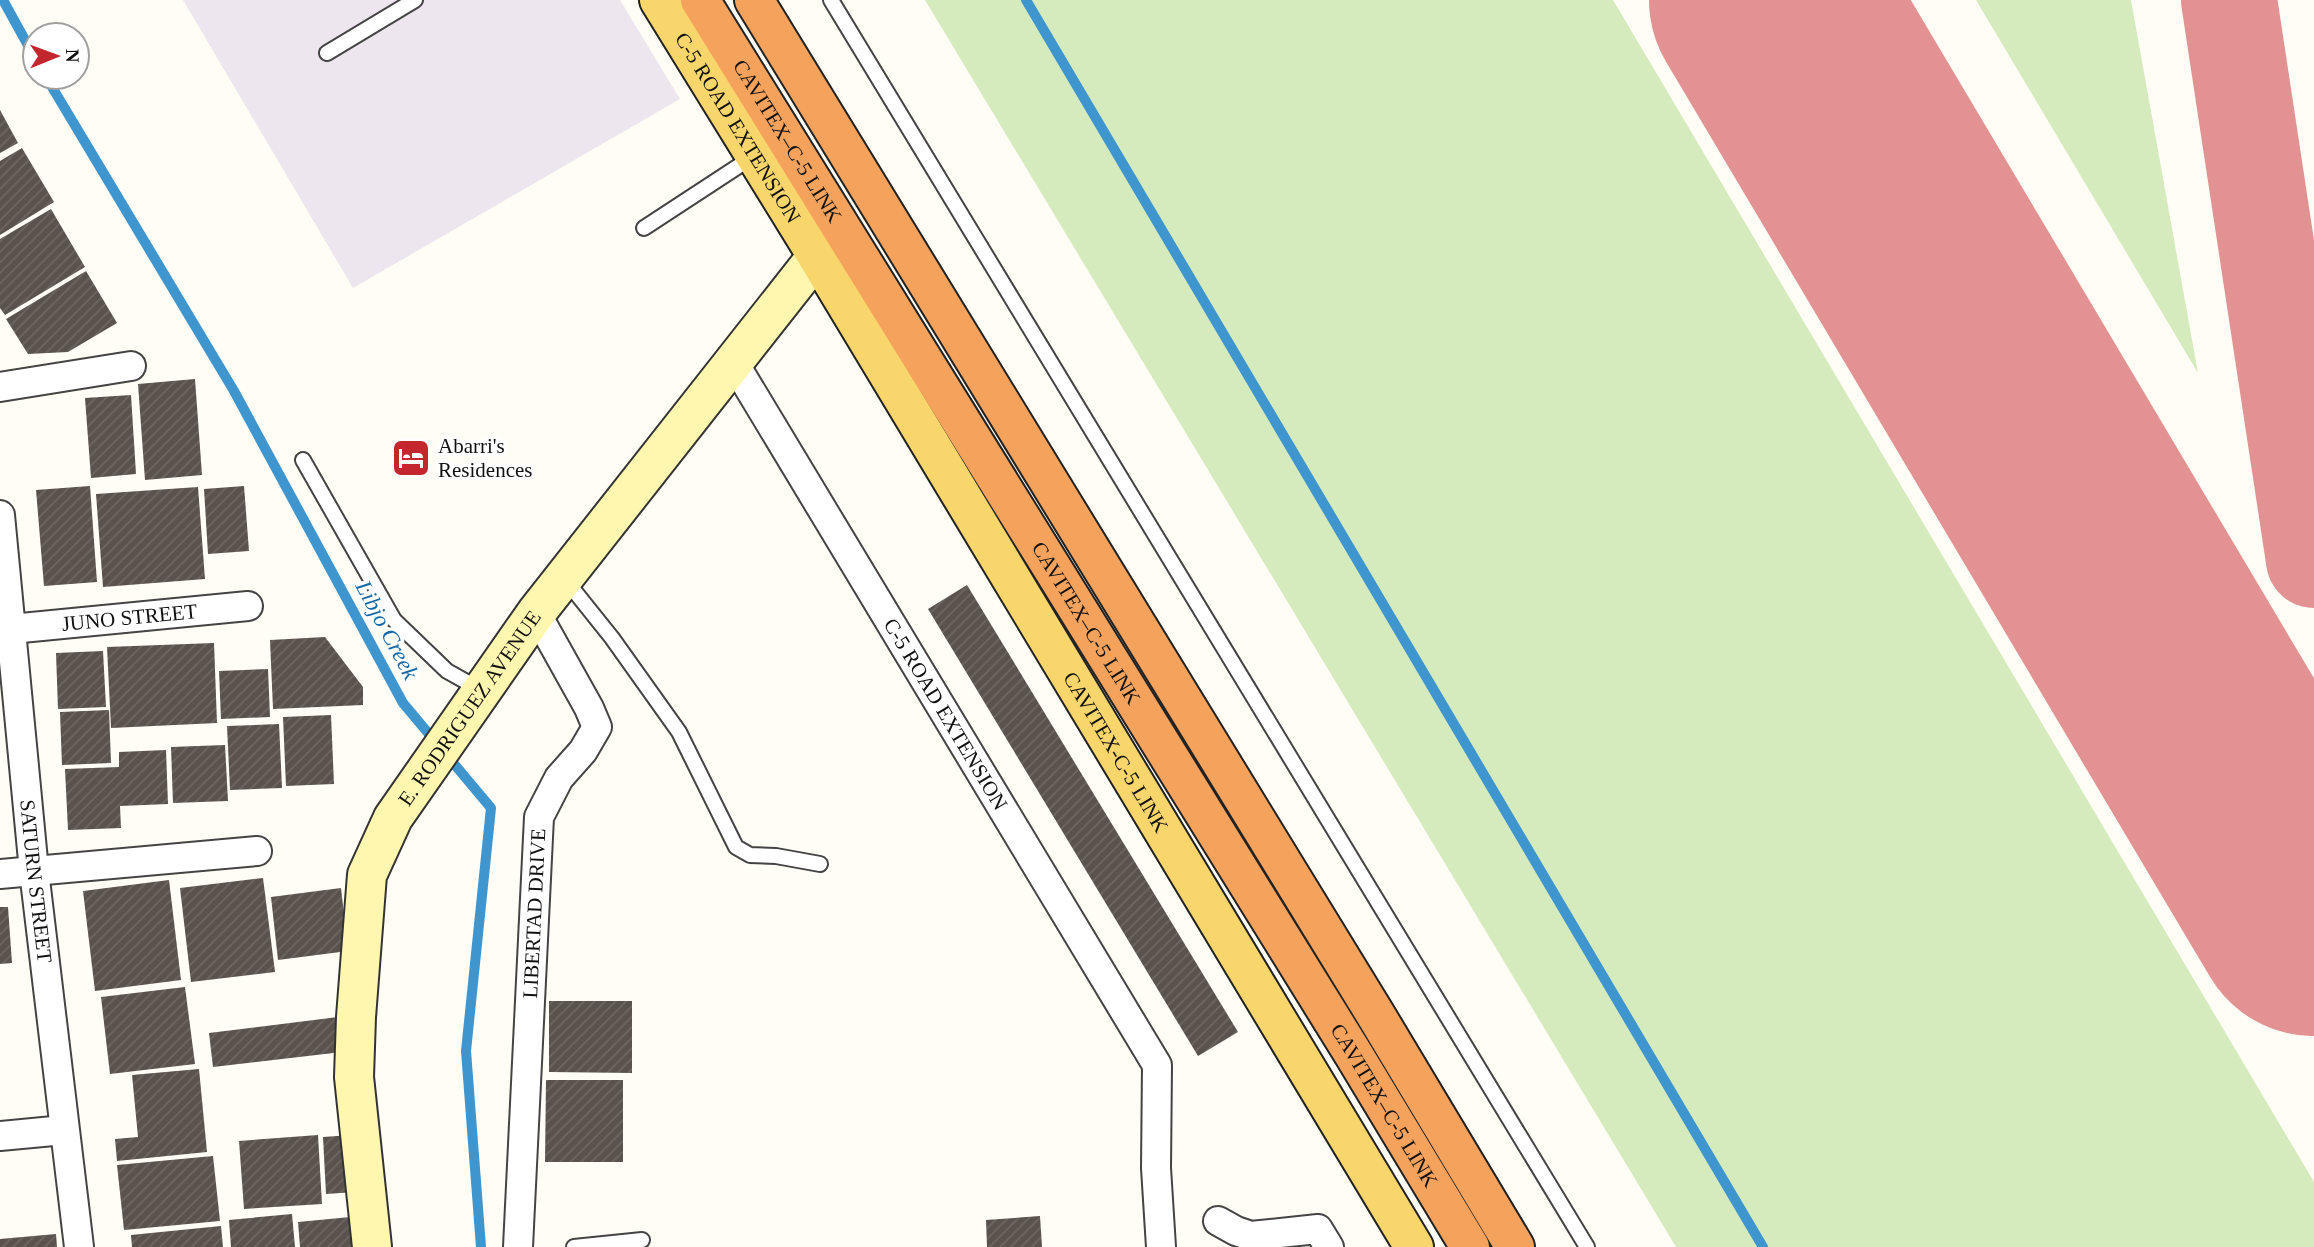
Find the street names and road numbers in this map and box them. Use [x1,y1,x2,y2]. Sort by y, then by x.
street label: C-5 ROAD EXTENSION [670,28,806,227]
street label: CAVITEX–C-5 LINK [728,55,847,227]
street label: CAVITEX–C-5 LINK [1027,537,1146,709]
street label: JUNO STREET [61,599,198,636]
street label: E. RODRIGUEZ AVENUE [393,606,546,810]
street label: C-5 ROAD EXTENSION [879,614,1013,814]
street label: CAVITEX-C-5 LINK [1058,667,1173,837]
street label: SATURN STREET [15,799,57,964]
street label: LIBERTAD DRIVE [518,828,550,999]
street label: CAVITEX–C-5 LINK [1326,1019,1443,1191]

